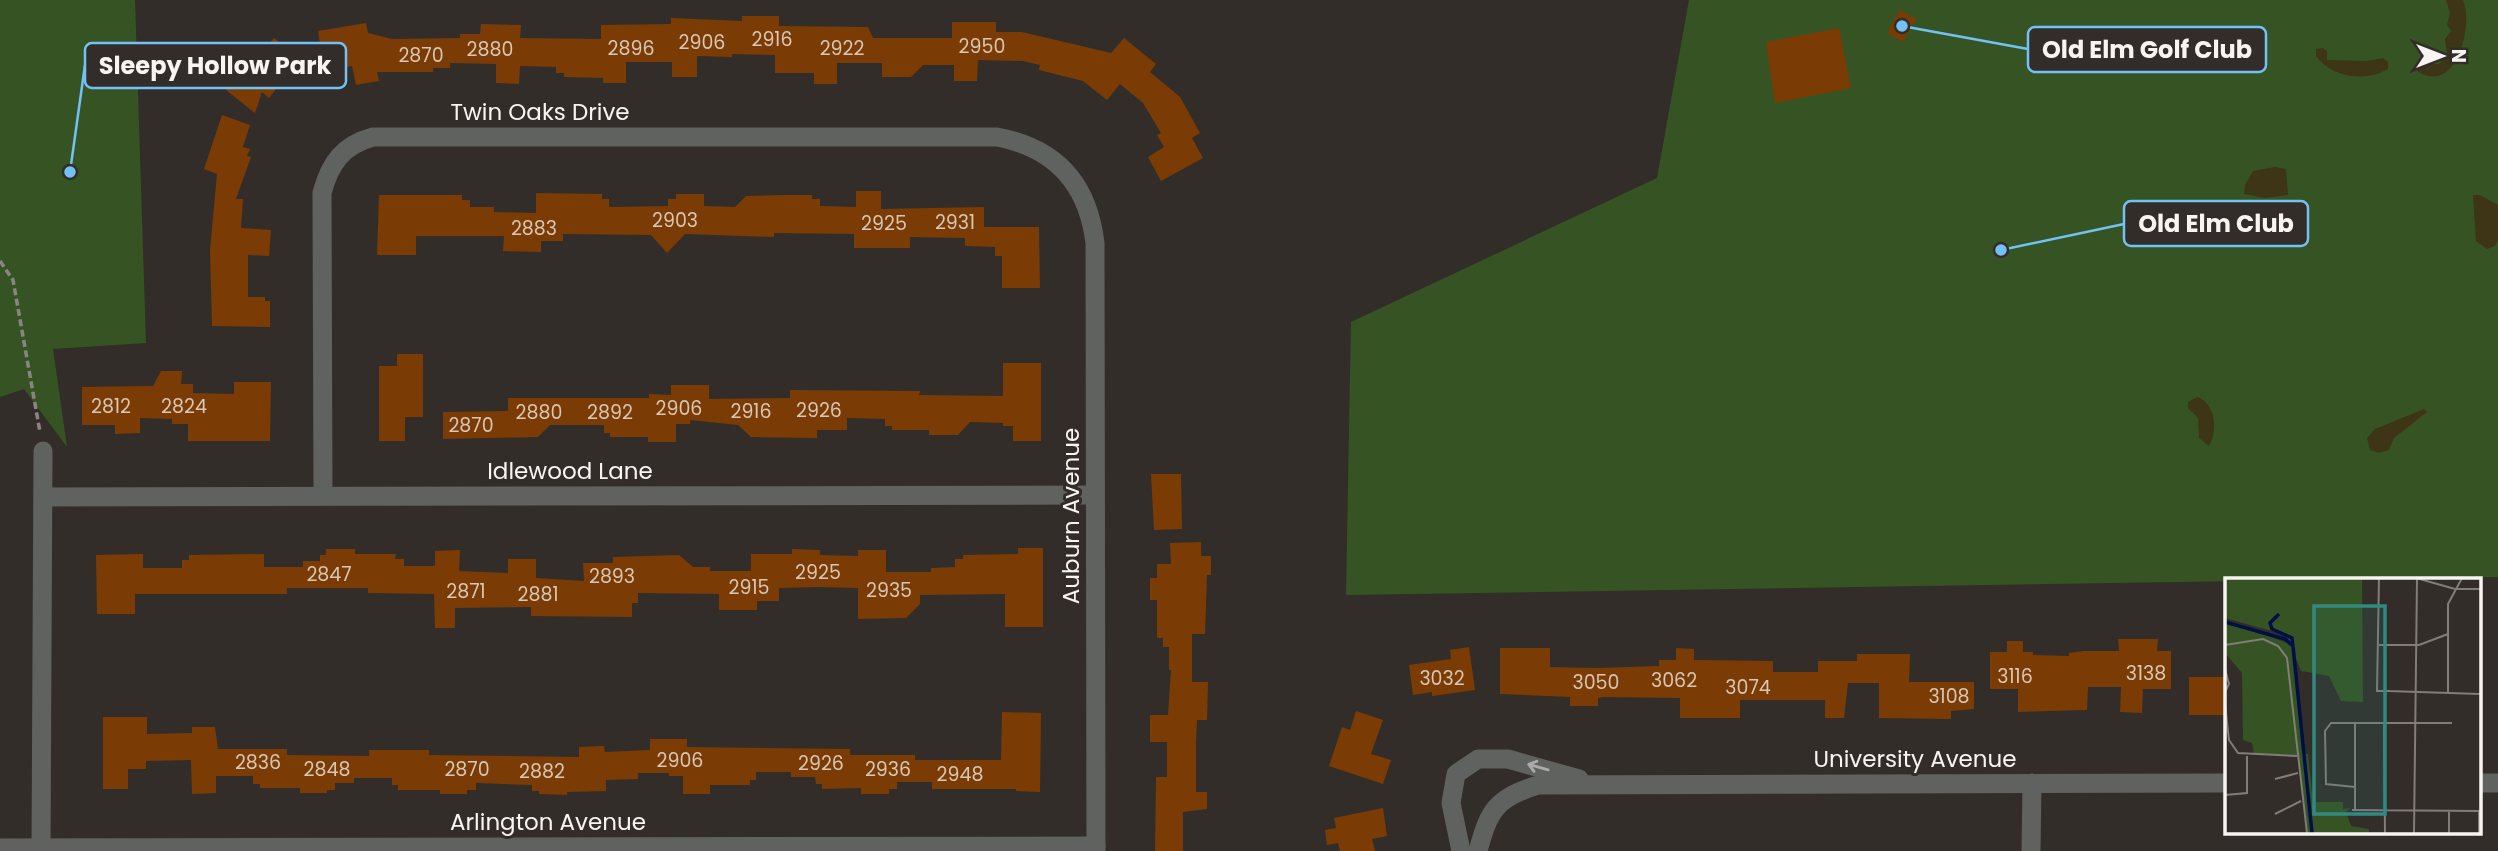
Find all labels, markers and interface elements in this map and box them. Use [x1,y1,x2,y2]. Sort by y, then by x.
north arrow [2407,21,2477,91]
house number: 2916 [751,26,793,53]
callout: Old Elm Golf Club [2028,27,2266,72]
house number: 2906 [679,29,725,56]
house number: 2950 [959,33,1005,60]
text: Old Elm Golf Club [2042,33,2252,66]
house number: 2896 [608,35,654,62]
house number: 2922 [820,35,864,62]
house number: 2880 [467,36,513,63]
house number: 2870 [398,42,444,69]
callout: Sleepy Hollow Park [85,43,346,88]
text: Sleepy Hollow Park [99,49,331,82]
text: N [2445,49,2472,63]
street label: Twin Oaks Drive [450,96,630,128]
callout: Old Elm Club [2124,201,2308,246]
house number: 2903 [652,207,698,234]
text: Old Elm Club [2138,207,2294,240]
house number: 2931 [935,209,975,236]
house number: 2925 [861,210,907,237]
house number: 2883 [511,215,557,242]
house number: 2812 [91,393,131,420]
house number: 2824 [161,393,207,420]
house number: 2906 [656,395,702,422]
house number: 2926 [796,397,842,424]
house number: 2916 [730,398,772,425]
house number: 2880 [516,399,562,426]
house number: 2892 [587,399,633,426]
house number: 2870 [448,412,494,439]
street label: Auburn Avenue [1055,428,1087,604]
street label: Idlewood Lane [487,455,653,487]
house number: 2925 [795,559,841,586]
house number: 2847 [306,561,352,588]
house number: 2893 [589,563,635,590]
house number: 2915 [729,574,769,601]
house number: 2935 [866,577,912,604]
house number: 2871 [446,578,486,605]
inset map [2225,578,2480,834]
house number: 2881 [518,581,558,608]
house number: 3138 [2126,660,2166,687]
house number: 3116 [1997,663,2033,690]
house number: 3032 [1419,665,1465,692]
house number: 3062 [1651,667,1697,694]
house number: 3050 [1573,669,1620,696]
house number: 3074 [1725,674,1771,701]
house number: 3108 [1928,683,1970,710]
street label: University Avenue [1813,743,2017,775]
house number: 2906 [657,747,703,774]
house number: 2836 [235,749,281,776]
house number: 2926 [798,750,844,777]
house number: 2848 [304,756,350,783]
house number: 2870 [444,756,490,783]
house number: 2936 [865,756,911,783]
house number: 2882 [519,758,565,785]
one-way arrow [1527,759,1549,772]
house number: 2948 [937,761,983,788]
street label: Arlington Avenue [450,806,646,838]

